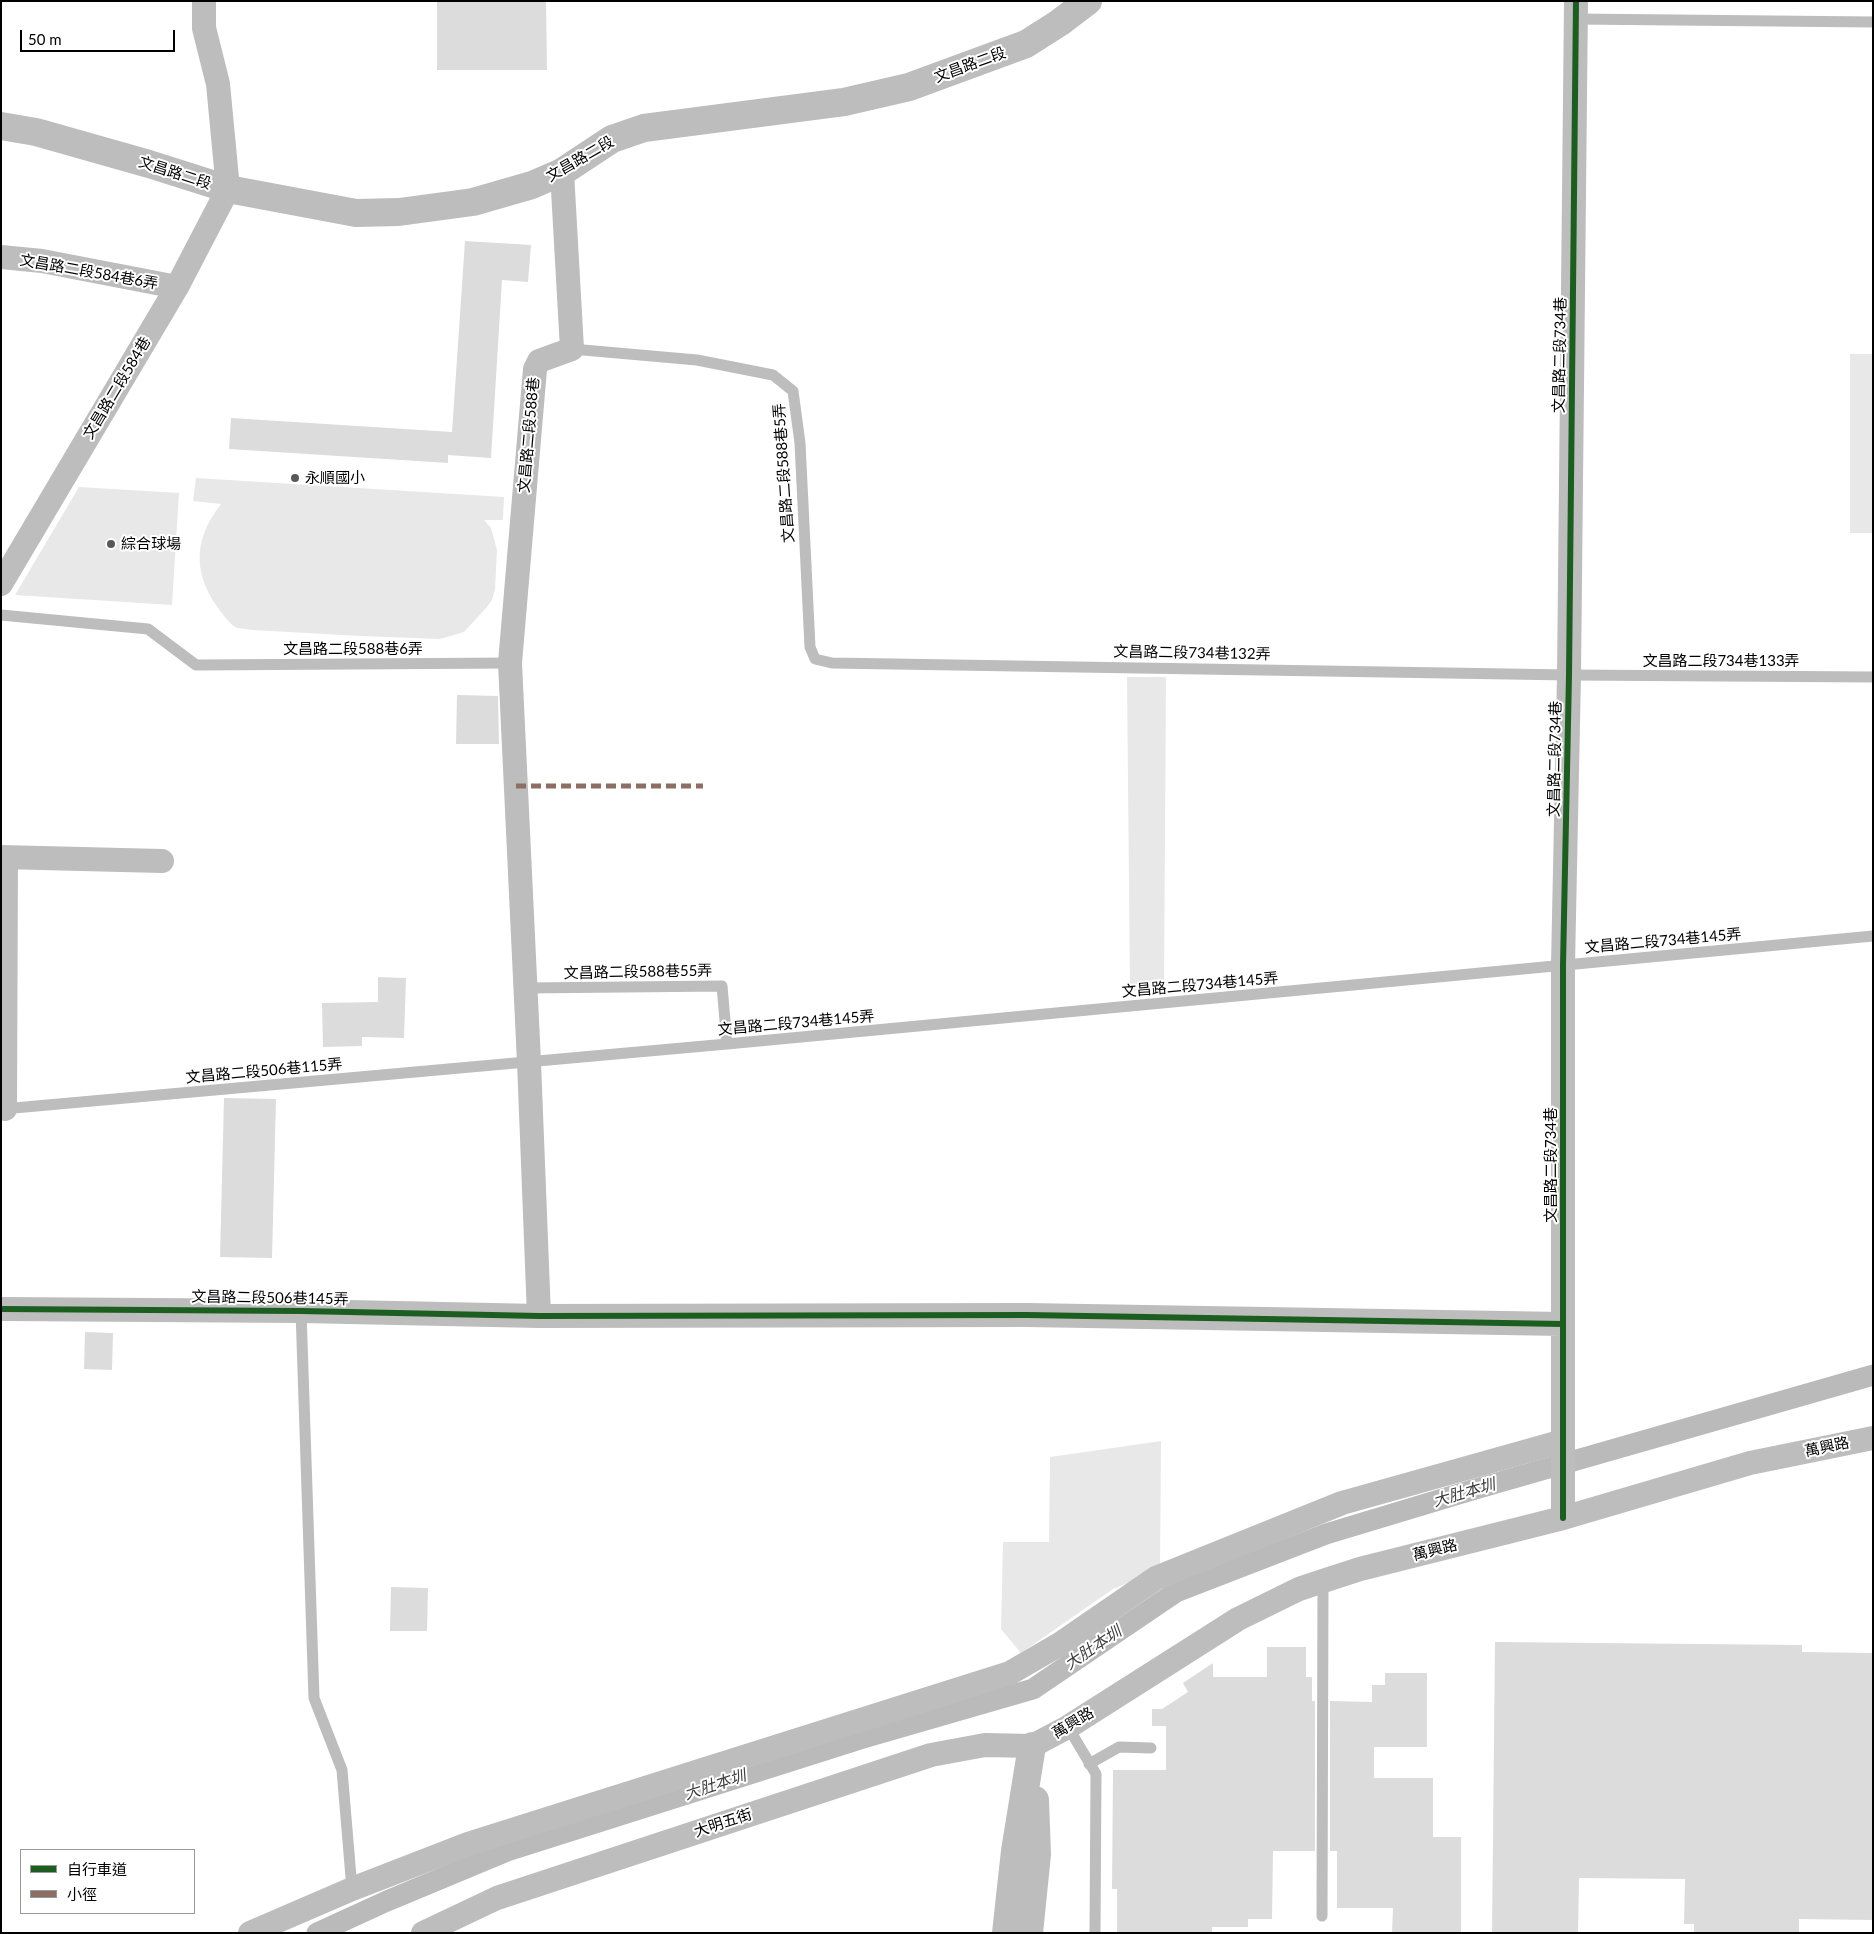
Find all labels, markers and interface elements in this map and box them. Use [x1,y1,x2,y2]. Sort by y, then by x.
scale bar [22,20,178,52]
text: 50 m [28,30,62,48]
street label: 文昌路二段 [932,44,1008,86]
street label: 文昌路二段 [543,132,617,186]
street label: 文昌路二段 [137,153,213,193]
street label: 文昌路二段584巷6弄 [19,251,159,293]
street label: 文昌路二段734巷 [1550,297,1570,413]
street label: 文昌路二段584巷 [79,334,155,442]
street label: 文昌路二段588巷 [515,376,543,494]
street label: 文昌路二段588巷5弄 [770,403,798,543]
place label: 永順國小 [305,469,365,487]
marker: 永順國小 [289,472,301,484]
place label: 綜合球場 [121,535,181,553]
marker: 綜合球場 [105,538,117,550]
street label: 文昌路二段588巷6弄 [283,640,423,658]
street label: 文昌路二段734巷132弄 [1113,643,1271,663]
street label: 文昌路二段734巷133弄 [1642,652,1800,670]
street label: 文昌路二段734巷 [1545,701,1565,817]
street label: 文昌路二段734巷145弄 [1584,925,1742,957]
street label: 文昌路二段588巷55弄 [564,962,712,982]
street label: 文昌路二段734巷145弄 [1121,969,1279,1001]
street label: 文昌路二段734巷145弄 [717,1007,875,1039]
street label: 文昌路二段506巷115弄 [185,1055,343,1087]
street label: 文昌路二段734巷 [1542,1107,1560,1223]
street label: 文昌路二段506巷145弄 [191,1288,349,1308]
street label: 萬興路 [1803,1434,1851,1460]
water label: 大肚本圳 [1431,1475,1497,1511]
street label: 萬興路 [1411,1536,1459,1564]
water label: 大肚本圳 [1061,1622,1125,1674]
street label: 萬興路 [1049,1704,1097,1742]
water label: 大肚本圳 [682,1766,748,1804]
street label: 大明五街 [692,1805,754,1841]
legend [20,1849,195,1914]
text: 自行車道 [67,1860,127,1878]
text: 小徑 [67,1885,97,1903]

